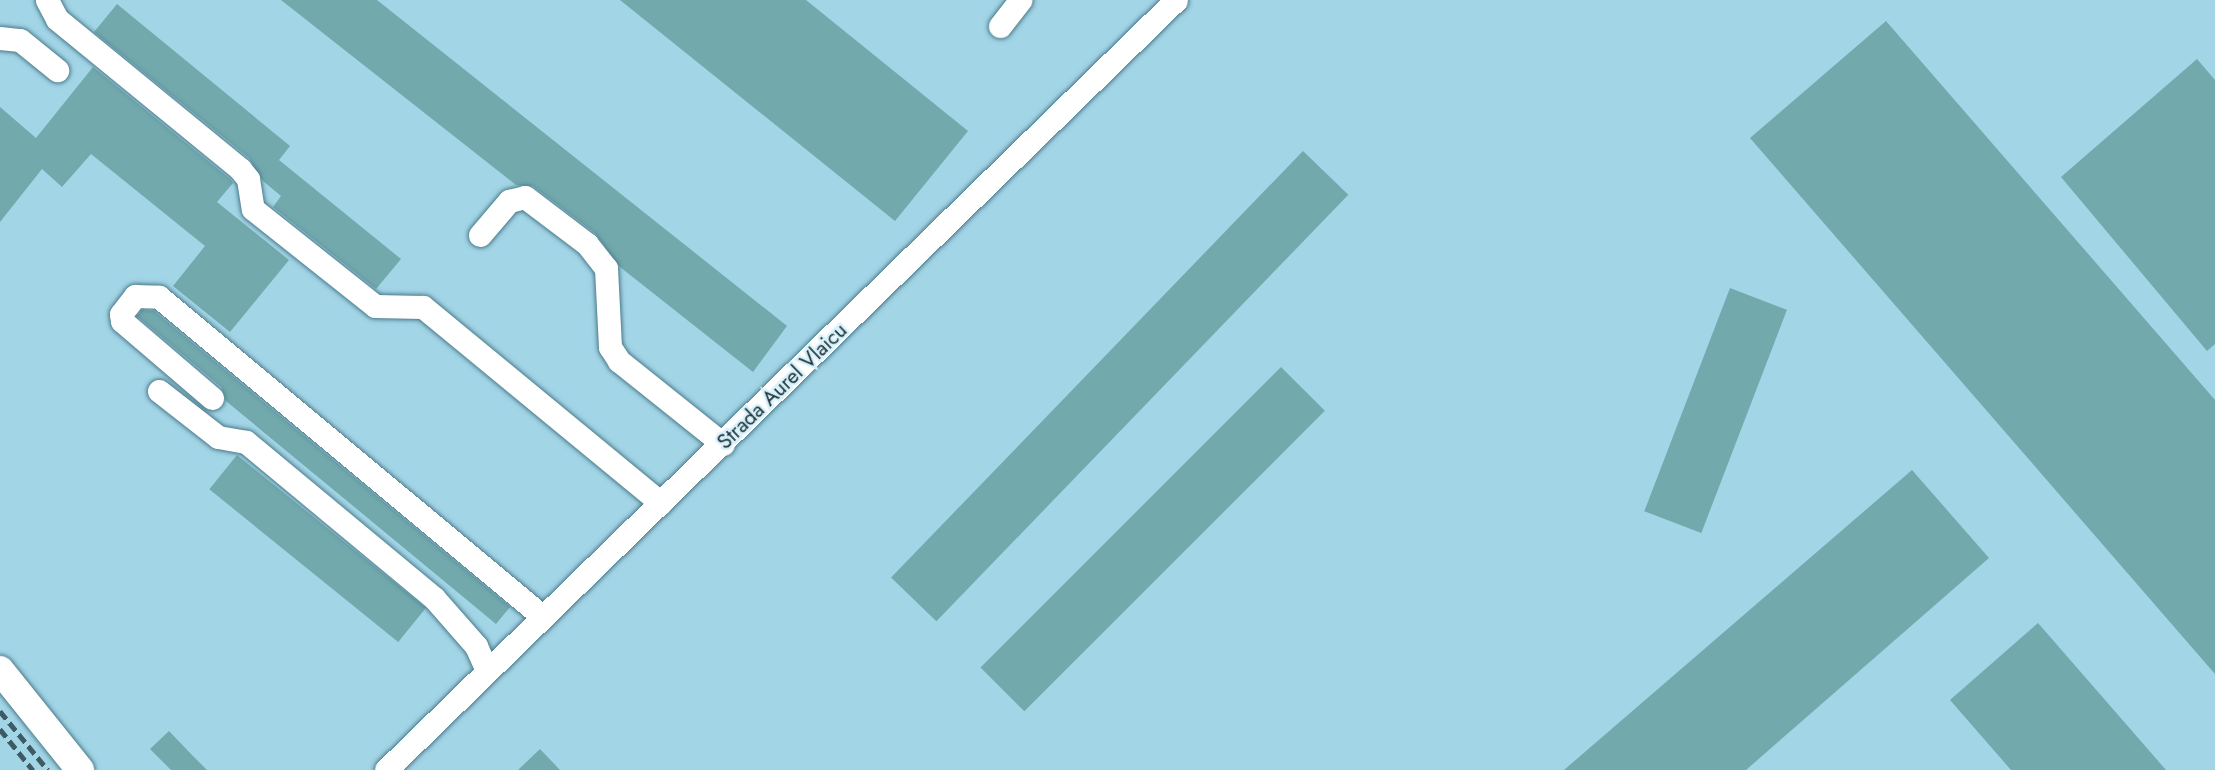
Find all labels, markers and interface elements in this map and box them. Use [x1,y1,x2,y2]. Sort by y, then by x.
street label: Strada Aurel Vlaicu [712,318,852,454]

